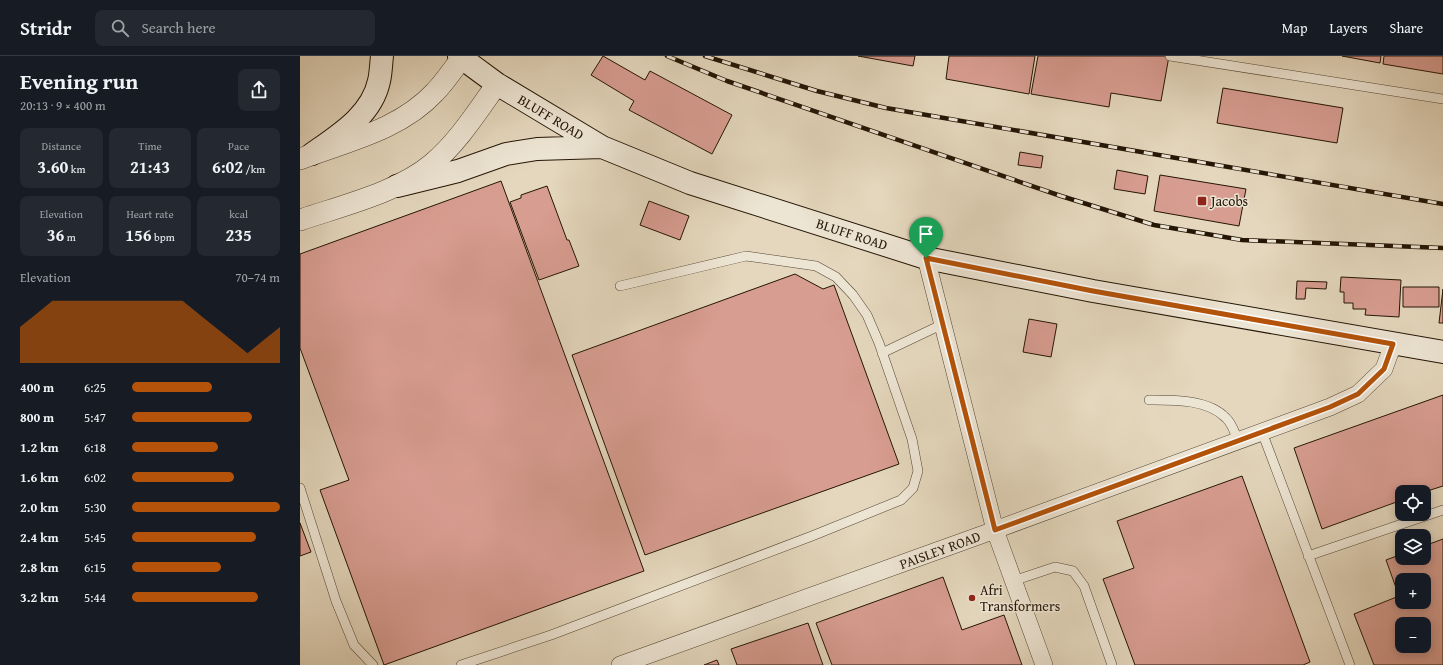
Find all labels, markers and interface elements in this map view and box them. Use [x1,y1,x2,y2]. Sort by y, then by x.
search box [95,10,375,46]
text: Stridr [20,14,71,42]
icon: search [109,17,131,39]
text: Search here [141,17,215,38]
text: Map [1282,18,1308,38]
text: Layers [1330,18,1368,38]
text: Share [1390,18,1423,38]
text: Evening run [20,65,138,97]
button: share [238,69,280,111]
street label: BLUFF ROAD [514,89,588,145]
text: 20:13 · 9 × 400 m [20,96,106,115]
text: Distance [42,138,81,154]
text: Time [138,138,162,154]
text: Pace [228,138,249,154]
text: 3.60 [37,154,68,179]
text: 21:43 [130,154,170,179]
text: 6:02 [212,154,243,179]
text: km [68,161,85,177]
text: /km [243,161,265,177]
place label: Jacobs [1209,191,1248,211]
marker: Jacobs [1196,195,1208,207]
text: Elevation [40,206,83,222]
text: Heart rate [126,206,174,222]
text: kcal [229,206,248,222]
street label: BLUFF ROAD [814,213,890,255]
pin [909,217,943,258]
text: 36 [47,222,64,247]
text: 156 [125,222,152,247]
text: 235 [225,222,252,247]
icon: arrive [915,223,937,245]
text: m [64,229,76,245]
text: bpm [152,229,175,245]
text: Elevation [20,268,71,287]
text: 70–74 m [235,268,280,287]
text: 400 m [20,378,54,397]
text: 6:25 [84,378,106,397]
text: 800 m [20,408,54,427]
text: 5:47 [84,408,106,427]
text: 1.2 km [20,438,59,457]
text: 6:18 [84,438,106,457]
text: 1.6 km [20,468,59,487]
text: 6:02 [84,468,106,487]
map controls [1395,485,1431,653]
button: locate [1395,485,1431,521]
text: 2.0 km [20,498,59,517]
text: 5:30 [84,498,106,517]
street label: PAISLEY ROAD [897,526,983,574]
text: 2.4 km [20,528,59,547]
text: 5:45 [84,528,106,547]
button: layers [1395,529,1431,565]
text: 2.8 km [20,558,59,577]
text: 6:15 [84,558,106,577]
button: + [1395,573,1431,609]
place label: Afri Transformers [980,580,1060,616]
text: 3.2 km [20,588,59,607]
text: 5:44 [84,588,106,607]
marker: Afri Transformers [967,593,977,603]
button: − [1395,617,1431,653]

